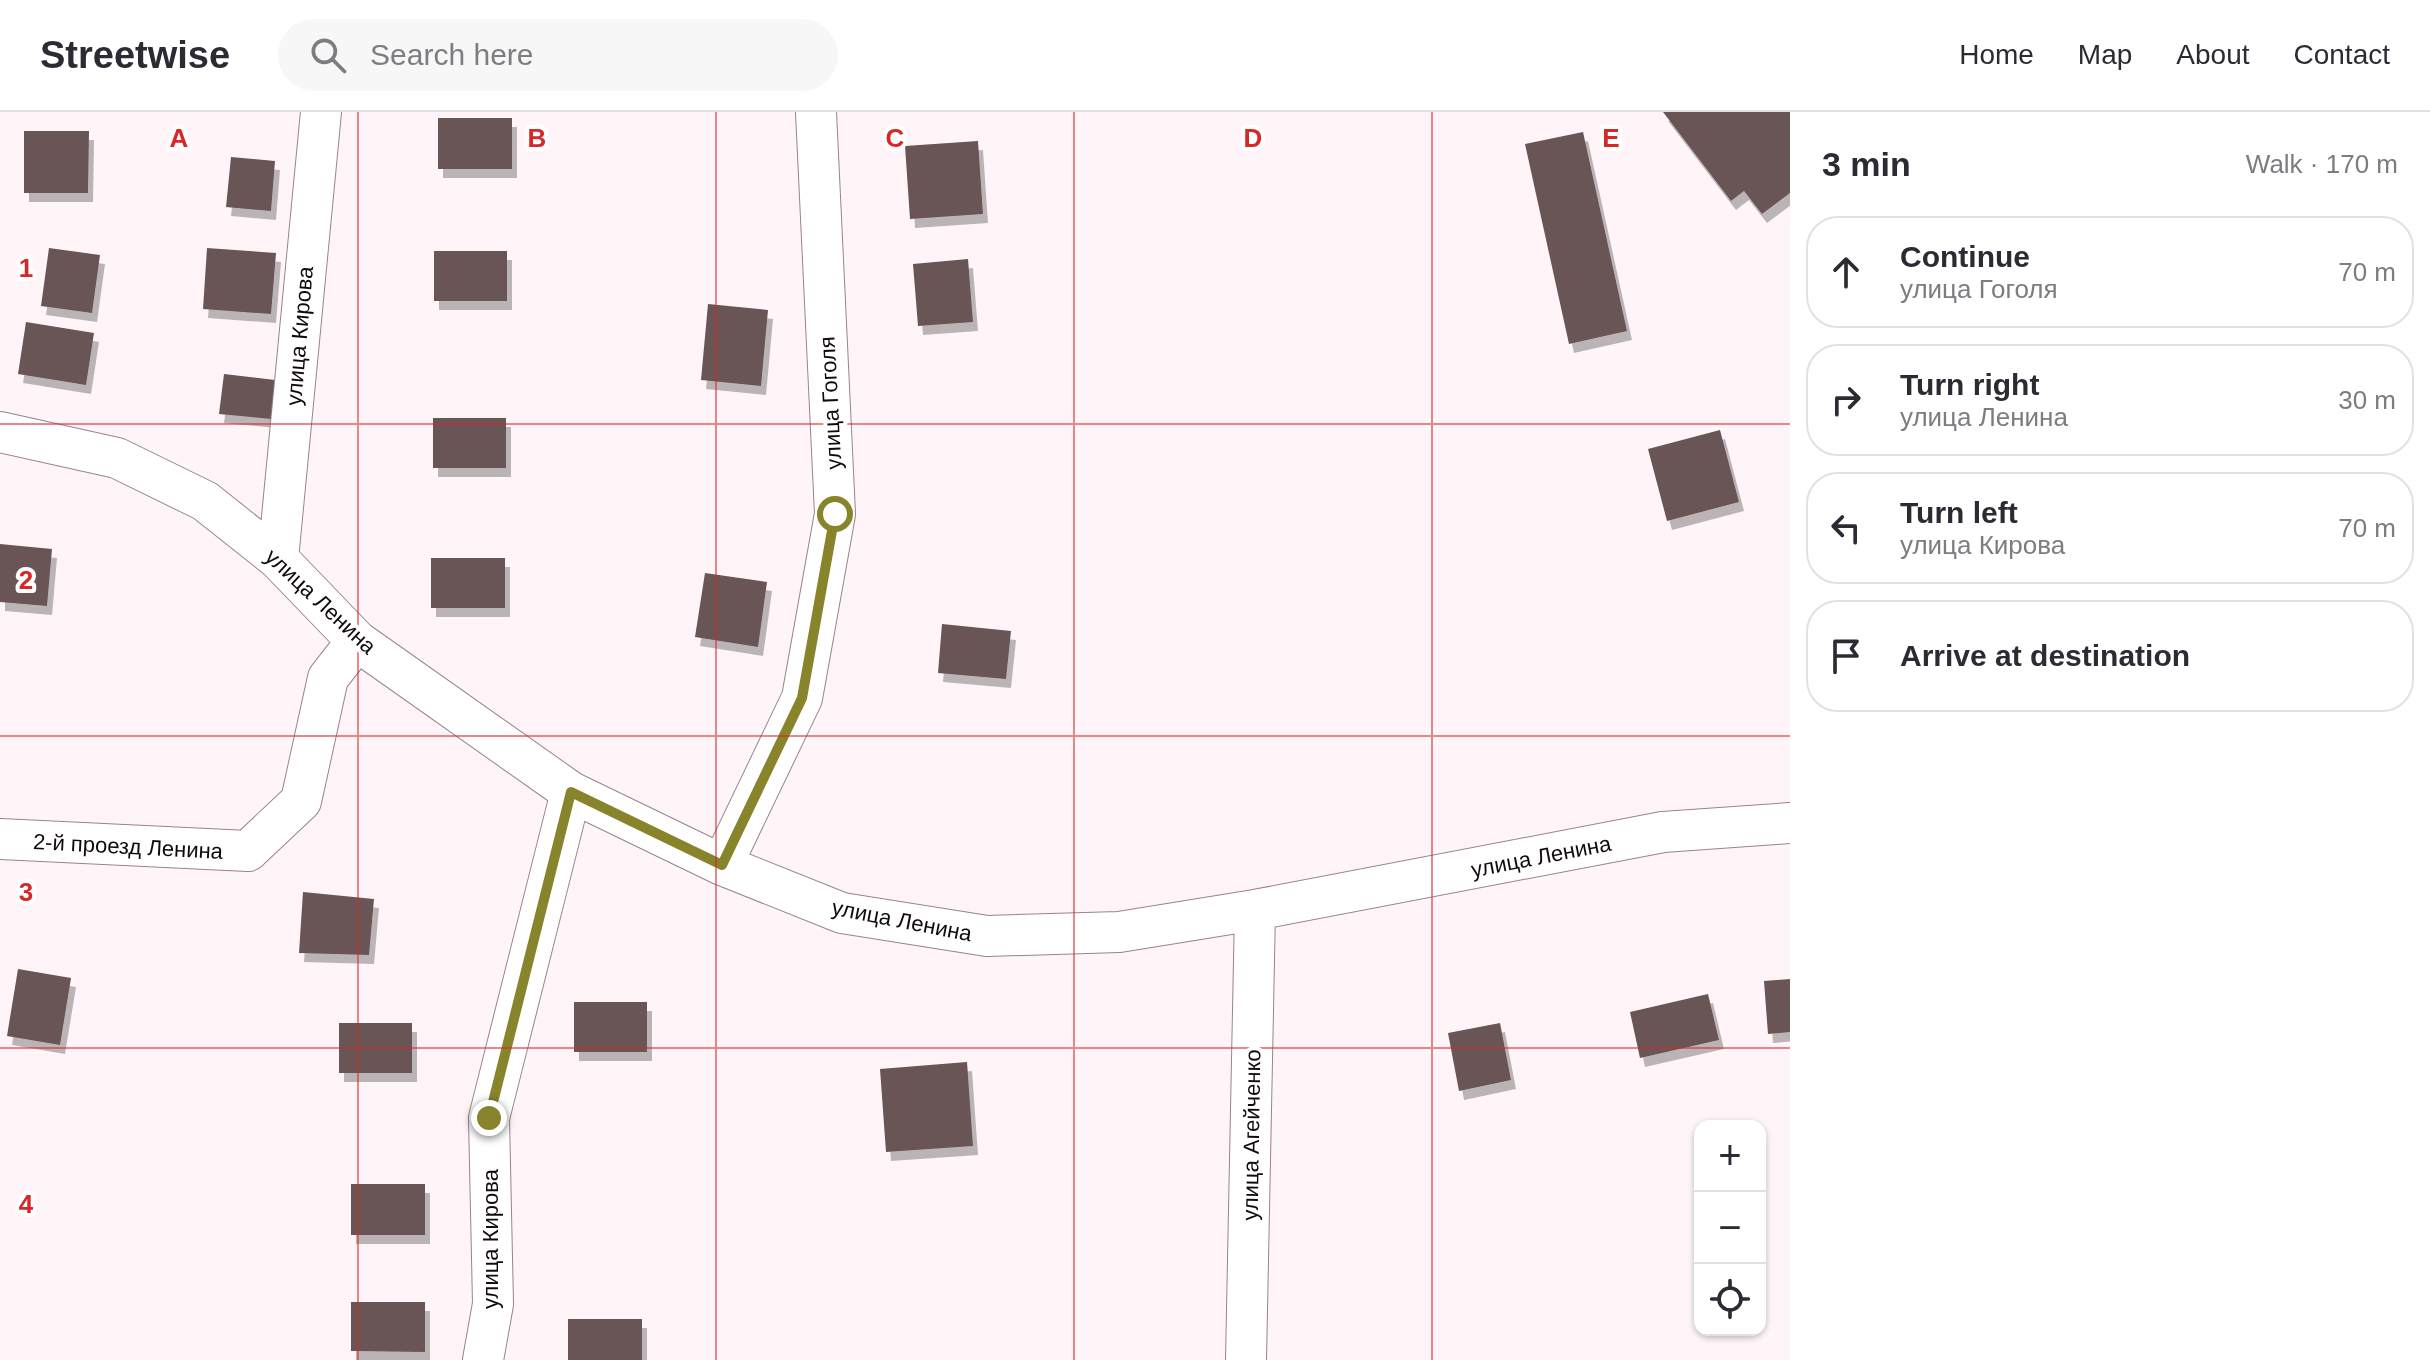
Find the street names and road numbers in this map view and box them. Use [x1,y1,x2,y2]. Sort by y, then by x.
street label: улица Кирова [281,265,318,407]
street label: улица Гоголя [815,336,846,470]
street label: улица Ленина [260,544,382,659]
street label: 2-й проезд Ленина [32,829,224,864]
street label: улица Ленина [1469,831,1614,882]
street label: улица Ленина [830,895,975,946]
street label: улица Агейченко [1238,1049,1265,1221]
street label: улица Кирова [478,1168,503,1309]

